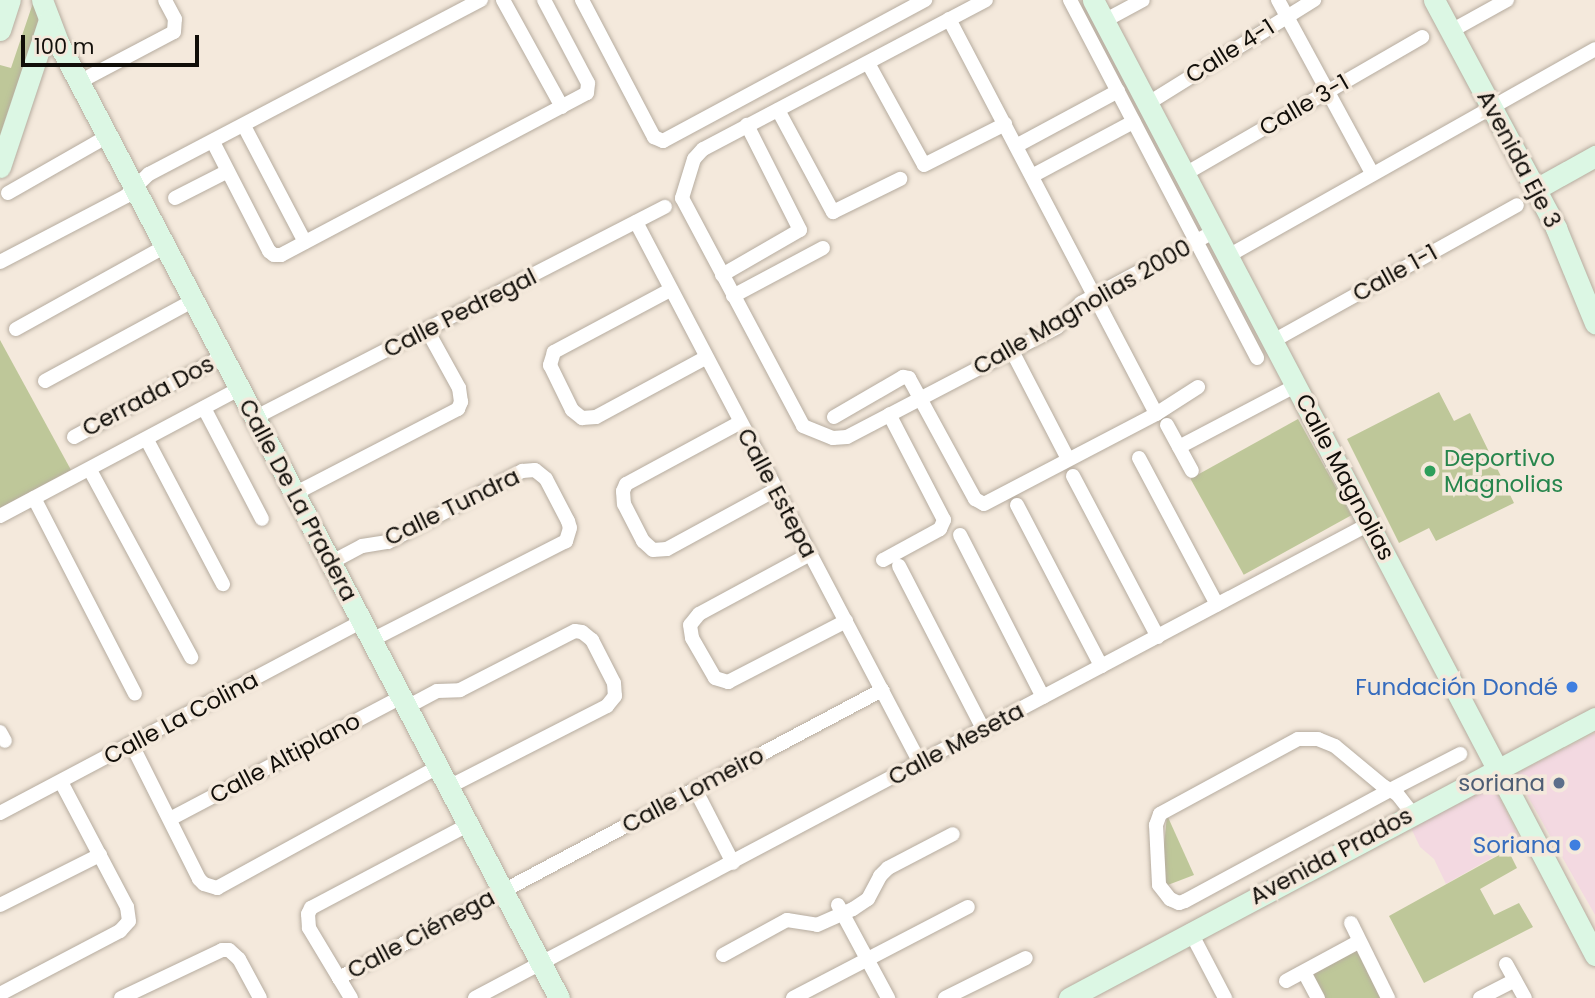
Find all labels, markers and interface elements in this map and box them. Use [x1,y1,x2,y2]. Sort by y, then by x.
street label: Calle 4-1 [1180,13,1280,89]
scale bar [24,21,203,65]
text: 100 m [34,32,94,61]
street label: Calle 3-1 [1254,68,1354,142]
street label: Avenida Eje 3 [1471,86,1567,232]
street label: Calle Magnolias 2000 [968,233,1196,381]
street label: Calle 1-1 [1348,239,1442,307]
street label: Calle Pedregal [379,263,541,363]
street label: Cerrada Dos [78,350,218,442]
street label: Calle Magnolias [1290,389,1400,565]
street label: Calle De La Pradera [233,394,363,606]
street label: Calle Estepa [731,424,823,562]
place label: Deportivo Magnolias [1444,444,1563,498]
street label: Calle Tundra [380,462,524,552]
marker: Deportivo Magnolias [1422,463,1438,479]
street label: Calle La Colina [99,666,263,770]
place label: Fundación Dondé [1355,673,1558,701]
marker: Fundación Dondé [1564,679,1580,695]
street label: Calle Meseta [884,697,1028,791]
street label: Calle Altiplano [205,707,365,809]
street label: Calle Lomeiro [617,741,769,839]
place label: soriana [1458,769,1545,797]
marker: soriana [1551,775,1567,791]
street label: Avenida Prados [1245,802,1417,910]
place label: Soriana [1473,831,1561,859]
marker: Soriana [1567,837,1583,853]
street label: Calle Ciénega [343,884,499,984]

